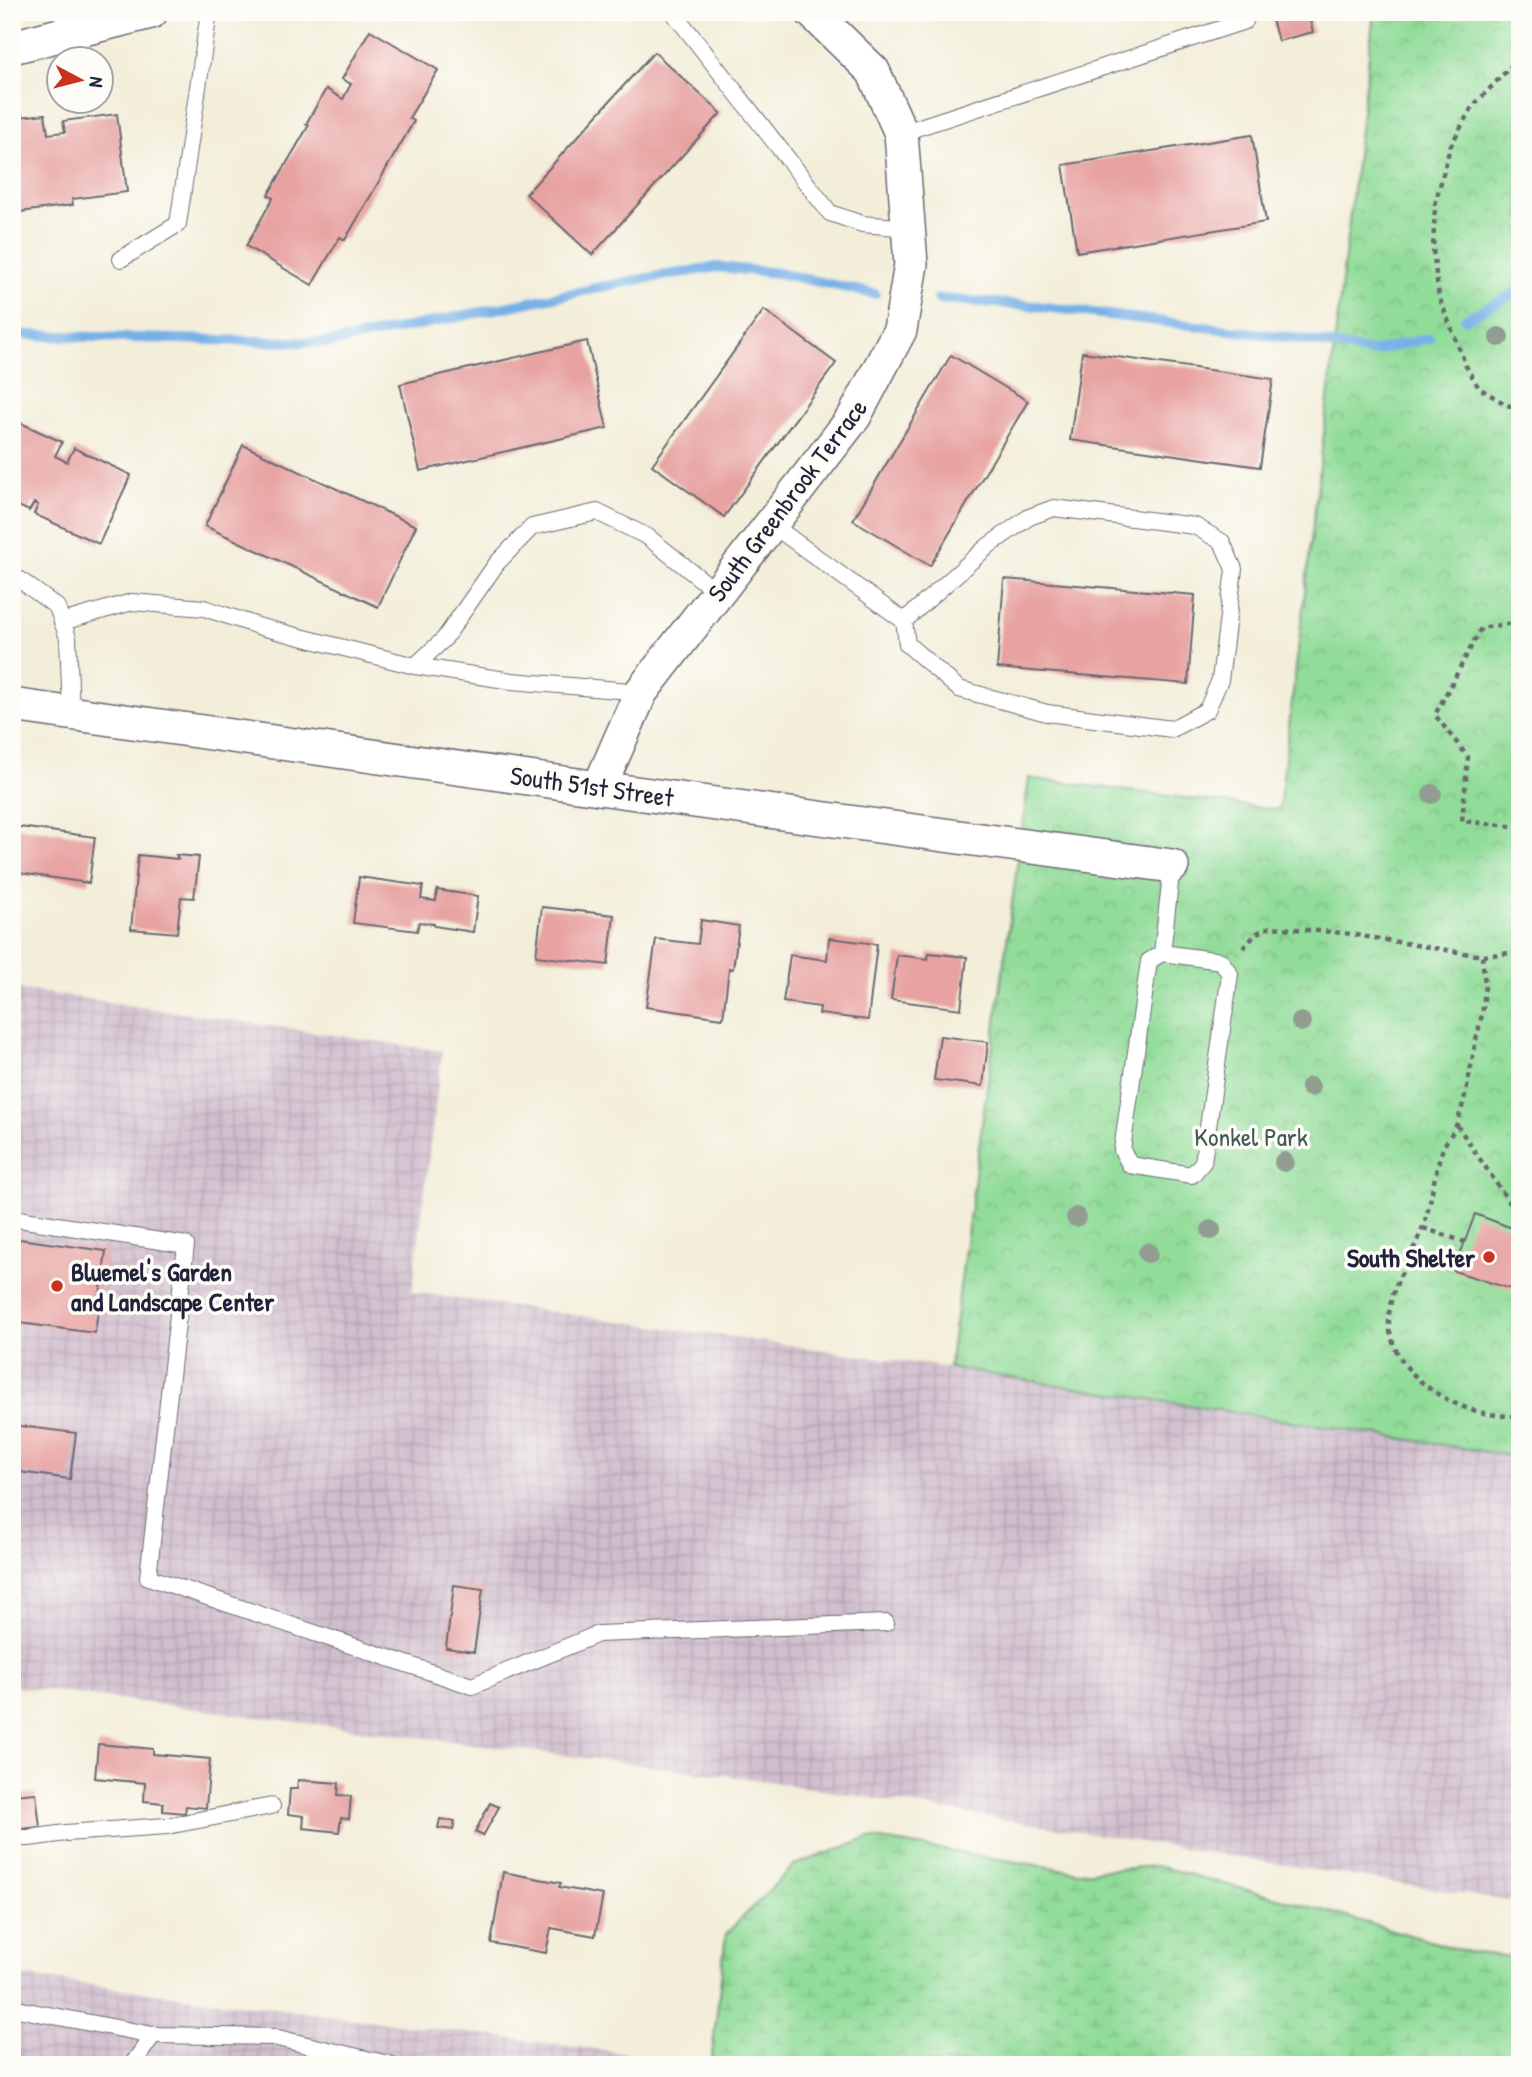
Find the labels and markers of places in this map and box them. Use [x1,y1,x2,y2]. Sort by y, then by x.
place label: South Shelter [1347,1240,1476,1275]
marker: South Shelter [1481,1249,1497,1265]
place label: Bluemel's Garden and Landscape Center [71,1254,275,1320]
marker: Bluemel's Garden and Landscape Center [49,1278,65,1294]

